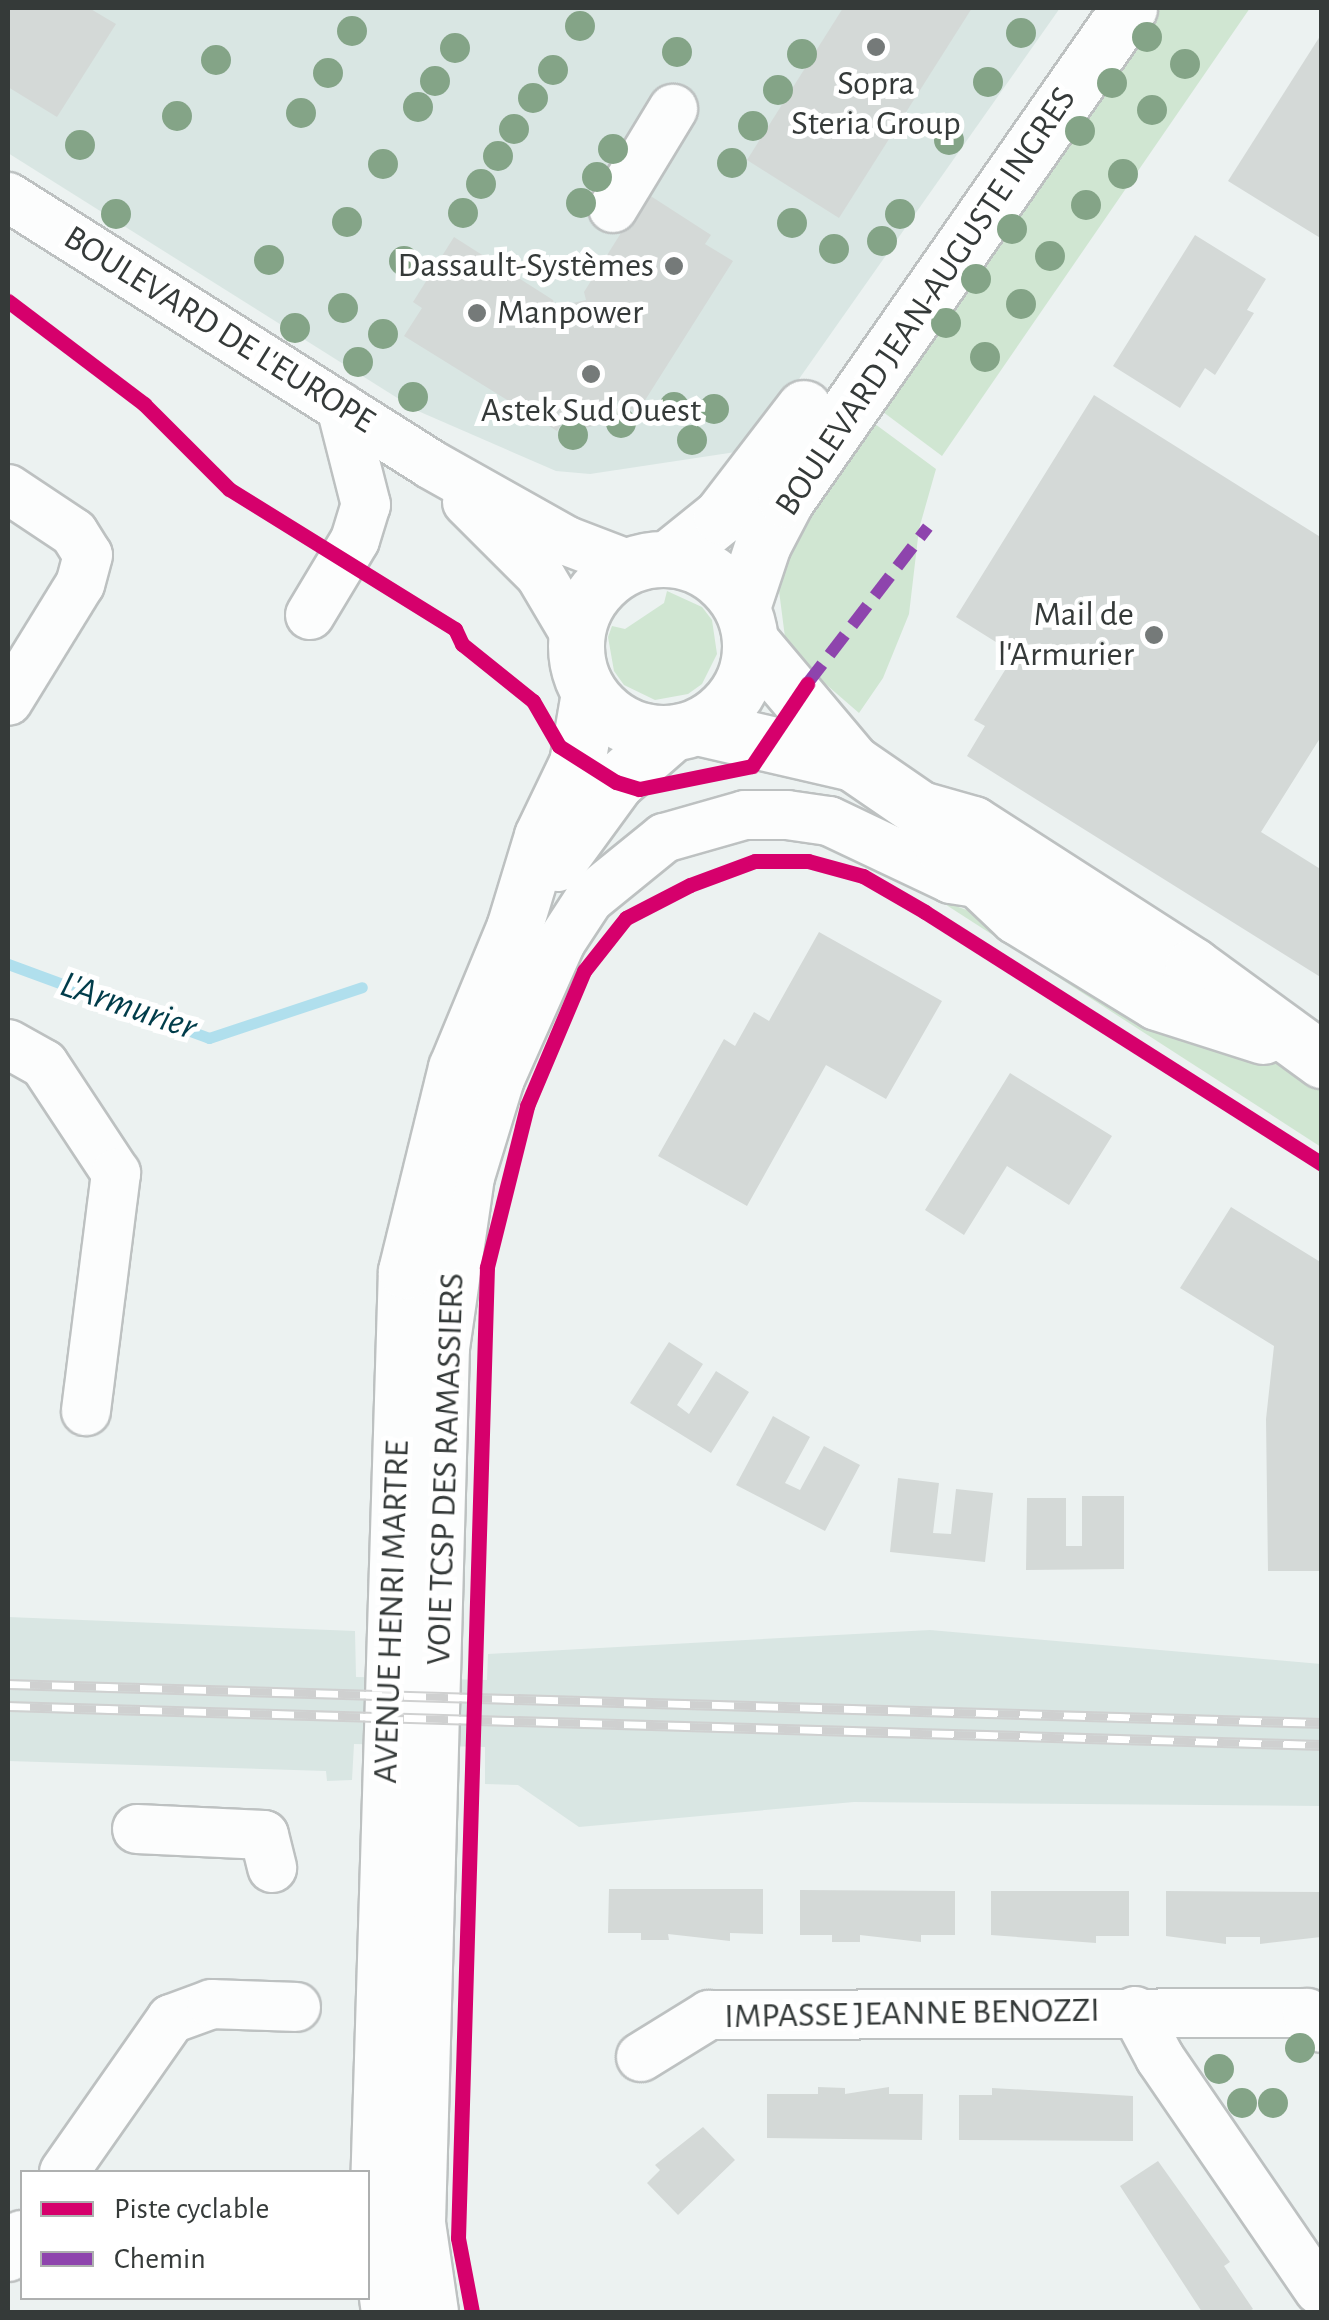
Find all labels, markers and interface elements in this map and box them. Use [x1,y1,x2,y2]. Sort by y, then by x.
marker: Sopra Steria Group [865,36,887,58]
place label: Sopra Steria Group [791,63,961,145]
street label: BOULEVARD JEAN-AUGUSTE INGRES [767,80,1085,524]
street label: BOULEVARD DE L'EUROPE [56,217,382,443]
place label: Dassault-Systèmes [398,245,654,287]
marker: Dassault-Systèmes [663,255,685,277]
place label: Manpower [497,292,643,334]
marker: Manpower [466,302,488,324]
marker: Astek Sud Ouest [580,363,602,385]
place label: Astek Sud Ouest [481,390,701,432]
place label: Mail de l'Armurier [998,594,1134,676]
marker: Mail de l'Armurier [1143,624,1165,646]
water label: L'Armurier [54,962,202,1052]
street label: VOIE TCSP DES RAMASSIERS [418,1272,474,1666]
street label: AVENUE HENRI MARTRE [365,1440,419,1784]
street label: IMPASSE JEANNE BENOZZI [724,1990,1100,2038]
legend [20,2170,370,2300]
text: Piste cyclable [114,2194,269,2224]
text: Chemin [114,2244,206,2274]

